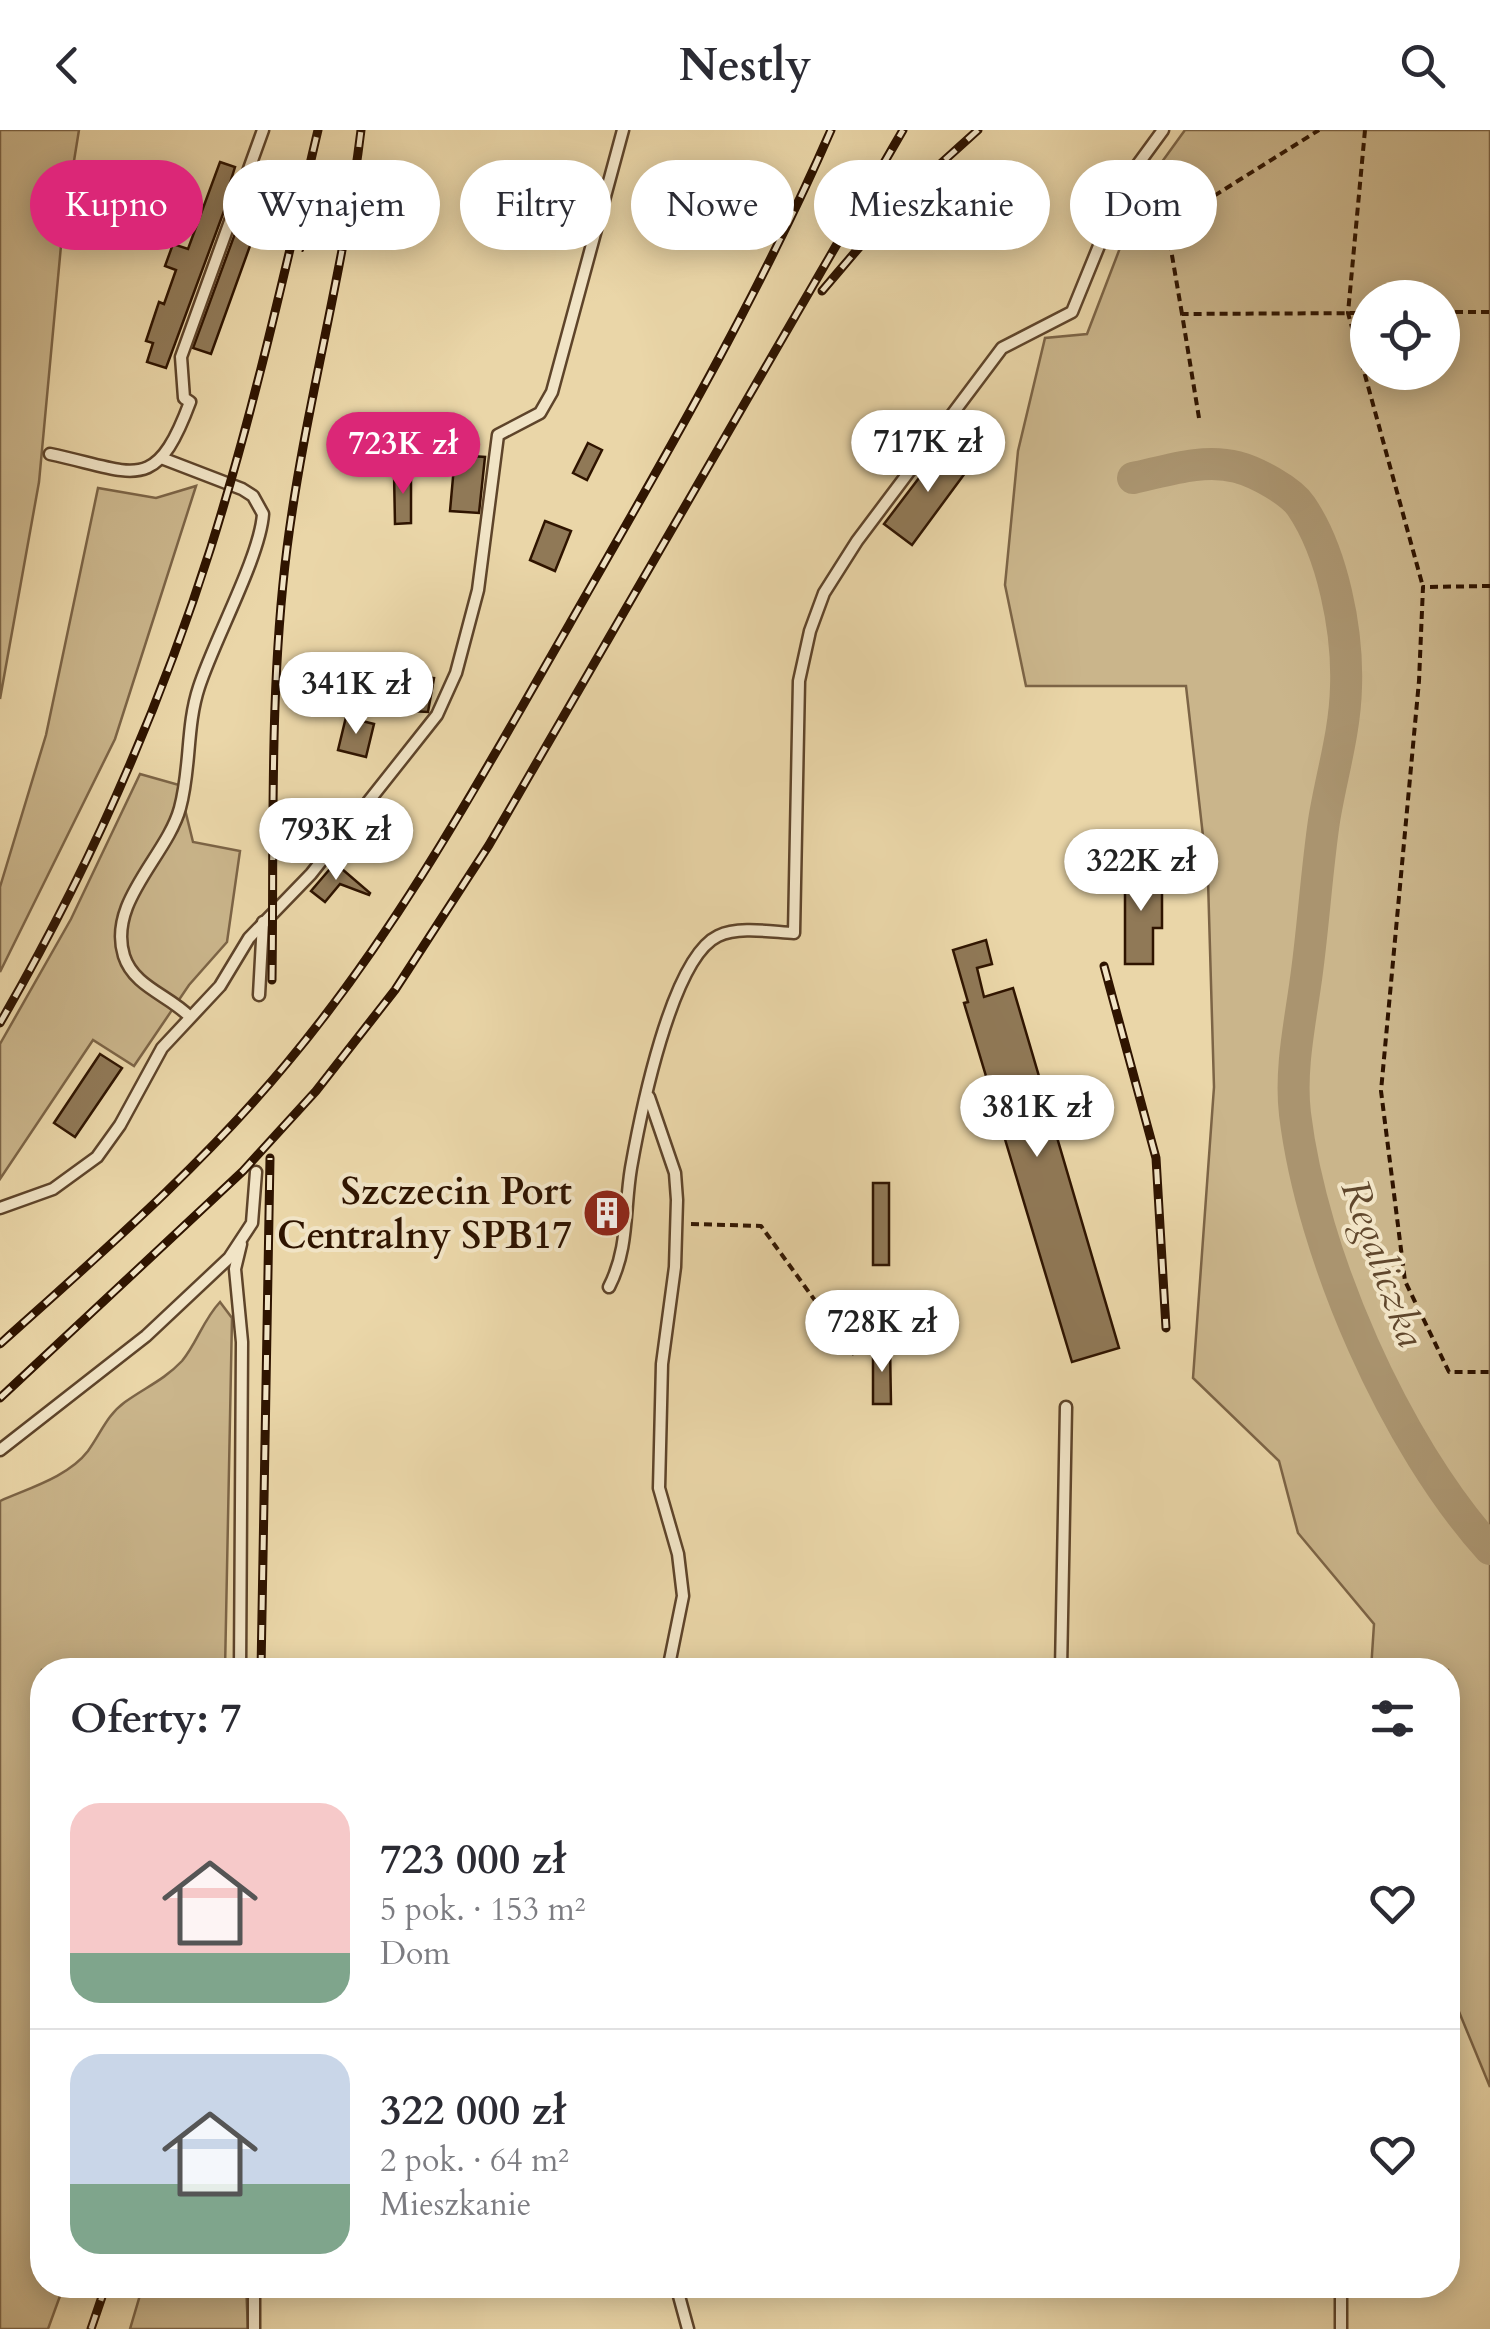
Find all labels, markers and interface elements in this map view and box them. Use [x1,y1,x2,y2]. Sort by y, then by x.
text: Nestly [679,35,811,96]
icon: back [40,38,95,93]
icon: search [1395,38,1450,93]
chip: Kupno [30,160,203,250]
chip: Wynajem [223,160,440,250]
chip: Filtry [460,160,611,250]
chip: Nowe [631,160,794,250]
chip: Mieszkanie [814,160,1050,250]
chip: Dom [1070,160,1217,250]
map controls [1350,280,1460,390]
button: locate [1350,280,1460,390]
pin: 717K zł [836,410,1020,495]
pin: 723K zł [311,412,495,497]
text: 717K zł [873,420,983,464]
text: 723K zł [348,422,458,466]
pin: 341K zł [264,652,448,737]
text: 341K zł [301,662,411,706]
pin: 793K zł [244,798,428,883]
text: 793K zł [281,808,391,852]
pin: 322K zł [1049,829,1233,914]
text: 322K zł [1086,839,1196,883]
pin: 381K zł [945,1075,1129,1160]
text: 381K zł [982,1085,1092,1129]
place label: Szczecin Port Centralny SPB17 [277,1166,572,1262]
water label: Regaliczka [1327,1172,1438,1355]
building icon: Szczecin Port Centralny SPB17 [581,1187,633,1239]
pin: 728K zł [790,1290,974,1375]
text: 728K zł [827,1300,937,1344]
text: Oferty: 7 [70,1690,241,1747]
icon: filters [1365,1691,1420,1746]
text: 723 000 zł [380,1831,566,1888]
icon: home [150,1843,270,1963]
icon: heart [1365,1876,1420,1931]
text: 5 pok. · 153 m² [380,1888,585,1932]
text: Dom [380,1932,450,1976]
text: 322 000 zł [380,2082,566,2139]
icon: home [150,2094,270,2214]
icon: heart [1365,2127,1420,2182]
text: 2 pok. · 64 m² [380,2139,569,2183]
text: Mieszkanie [380,2183,531,2227]

